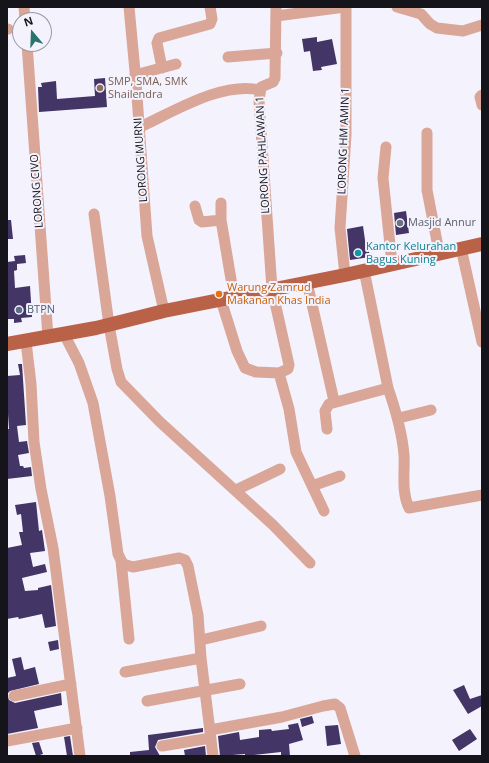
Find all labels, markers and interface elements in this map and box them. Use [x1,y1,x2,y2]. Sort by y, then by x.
north arrow [12,12,52,52]
text: N [22,13,35,30]
place label: SMP, SMA, SMK Shailendra [108,75,187,101]
marker: SMP, SMA, SMK Shailendra [95,83,105,93]
street label: LORONG HM AMIN 1 [336,87,352,195]
street label: LORONG PAHLAWAN 1 [253,96,273,214]
street label: LORONG MURNI [131,117,151,203]
street label: LORONG CIVO [28,154,46,228]
place label: Masjid Annur [408,216,476,230]
marker: Masjid Annur [395,218,405,228]
place label: Kantor Kelurahan Bagus Kuning [366,240,456,266]
marker: Kantor Kelurahan Bagus Kuning [353,248,363,258]
place label: Warung Zamrud Makanan Khas India [227,281,330,307]
marker: Warung Zamrud Makanan Khas India [214,289,224,299]
place label: BTPN [27,303,55,317]
marker: BTPN [14,305,24,315]

